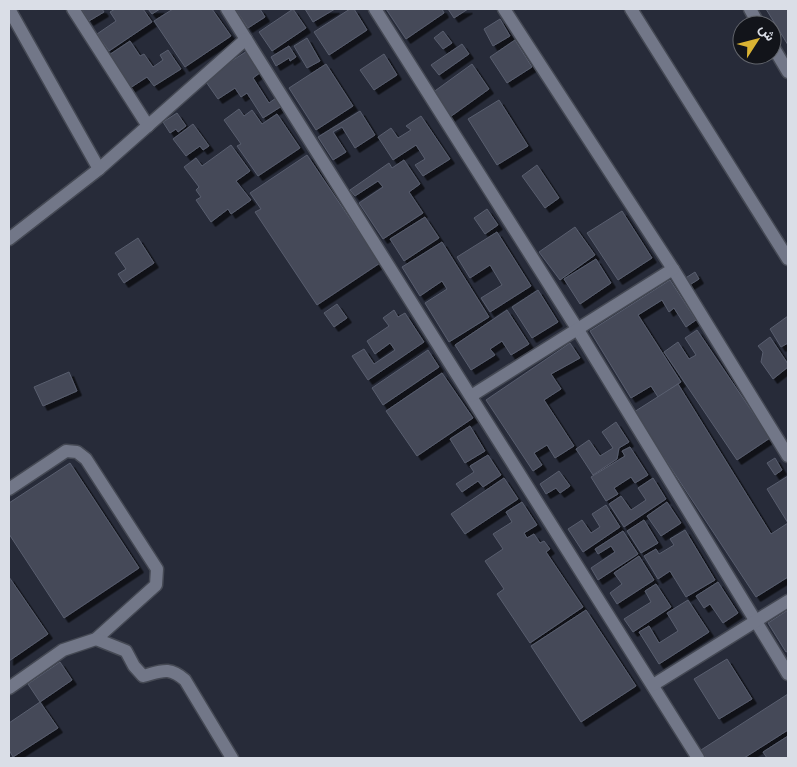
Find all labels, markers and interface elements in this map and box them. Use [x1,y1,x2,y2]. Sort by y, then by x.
north arrow [732,15,782,65]
text: ش [755,21,779,45]

